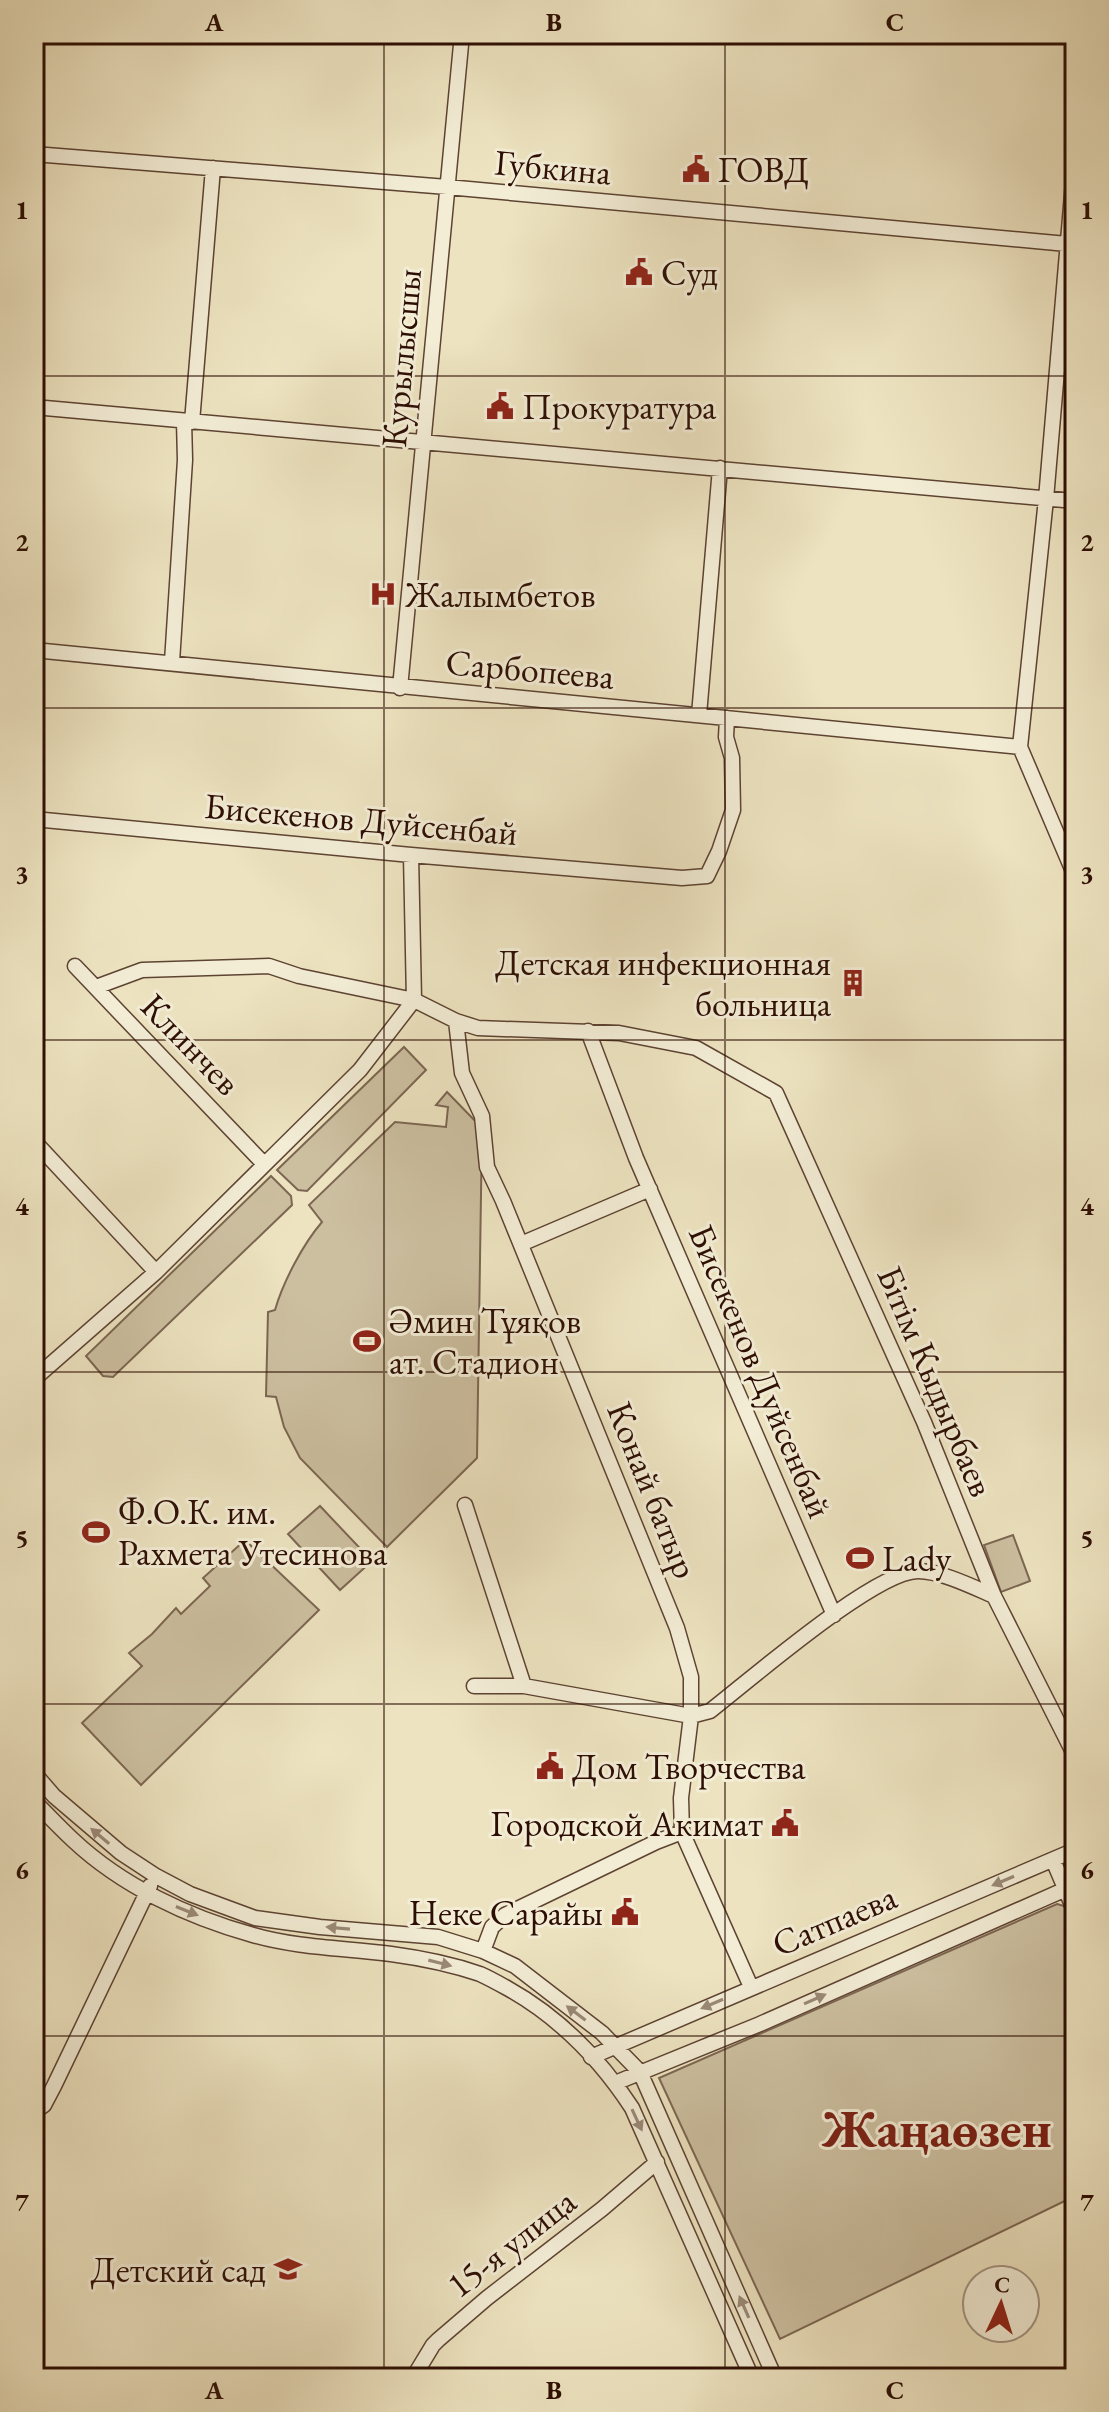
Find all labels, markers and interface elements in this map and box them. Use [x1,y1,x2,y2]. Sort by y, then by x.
text: A [204,5,224,39]
text: B [546,5,562,39]
text: C [886,5,904,39]
street label: Губкина [493,138,614,196]
place label: ГОВД [718,146,809,193]
public building icon: ГОВД [681,154,711,184]
text: 1 [15,193,29,227]
text: 1 [1080,193,1094,227]
place label: Суд [661,249,718,296]
public building icon: Суд [624,257,654,287]
street label: Курылысшы [370,267,432,449]
place label: Прокуратура [522,383,717,430]
public building icon: Прокуратура [485,391,515,421]
text: 2 [15,525,29,559]
text: 2 [1080,525,1094,559]
place label: Жалымбетов [404,571,595,618]
hospital icon: Жалымбетов [368,579,398,609]
street label: Сарбопеева [444,638,617,700]
street label: Бисекенов Дуйсенбай [202,782,520,856]
text: 3 [15,857,29,891]
text: 3 [1080,857,1094,891]
place label: Детская инфекционная больница [495,939,832,1027]
building icon: Детская инфекционная больница [838,968,868,998]
street label: Клинчев [131,983,251,1105]
text: 4 [15,1189,29,1223]
text: 4 [1080,1189,1094,1223]
street label: Бисекенов Дуйсенбай [678,1217,844,1525]
street label: Бiтiм Кыдырбаев [866,1259,1006,1503]
place label: Әмин Тұяқов ат. Стадион [389,1297,581,1385]
sports icon: Әмин Тұяқов ат. Стадион [352,1326,382,1356]
street label: Конай батыр [596,1395,710,1585]
place label: Ф.О.К. им. Рахмета Утесинова [118,1488,388,1576]
sports icon: Ф.О.К. им. Рахмета Утесинова [81,1517,111,1547]
text: 5 [15,1521,29,1555]
text: 5 [1080,1521,1094,1555]
place label: Lady [882,1535,952,1582]
sports icon: Lady [845,1543,875,1573]
place label: Дом Творчества [572,1743,806,1790]
public building icon: Дом Творчества [535,1751,565,1781]
place label: Городской Акимат [490,1800,763,1847]
public building icon: Городской Акимат [770,1808,800,1838]
one-way arrow [91,1827,110,1845]
text: 6 [15,1853,29,1887]
text: 6 [1080,1853,1094,1887]
street label: Сатпаева [765,1873,904,1967]
one-way arrow [991,1874,1015,1887]
place label: Неке Сарайы [409,1889,603,1936]
public building icon: Неке Сарайы [610,1897,640,1927]
one-way arrow [175,1905,199,1918]
one-way arrow [325,1921,350,1934]
one-way arrow [428,1958,453,1970]
one-way arrow [803,1993,827,2006]
one-way arrow [700,1998,724,2011]
one-way arrow [566,2005,586,2021]
district label: Жаңаөзен [821,2095,1052,2162]
one-way arrow [631,2108,644,2131]
street label: 15-я улица [437,2177,586,2308]
text: 7 [15,2185,29,2219]
text: 7 [1080,2185,1094,2219]
place label: Детский сад [90,2246,266,2293]
school or university icon: Детский сад [273,2254,303,2284]
north arrow [961,2264,1041,2344]
text: С [994,2270,1011,2300]
one-way arrow [737,2295,751,2318]
text: A [204,2373,224,2407]
text: B [546,2373,562,2407]
text: C [886,2373,904,2407]

